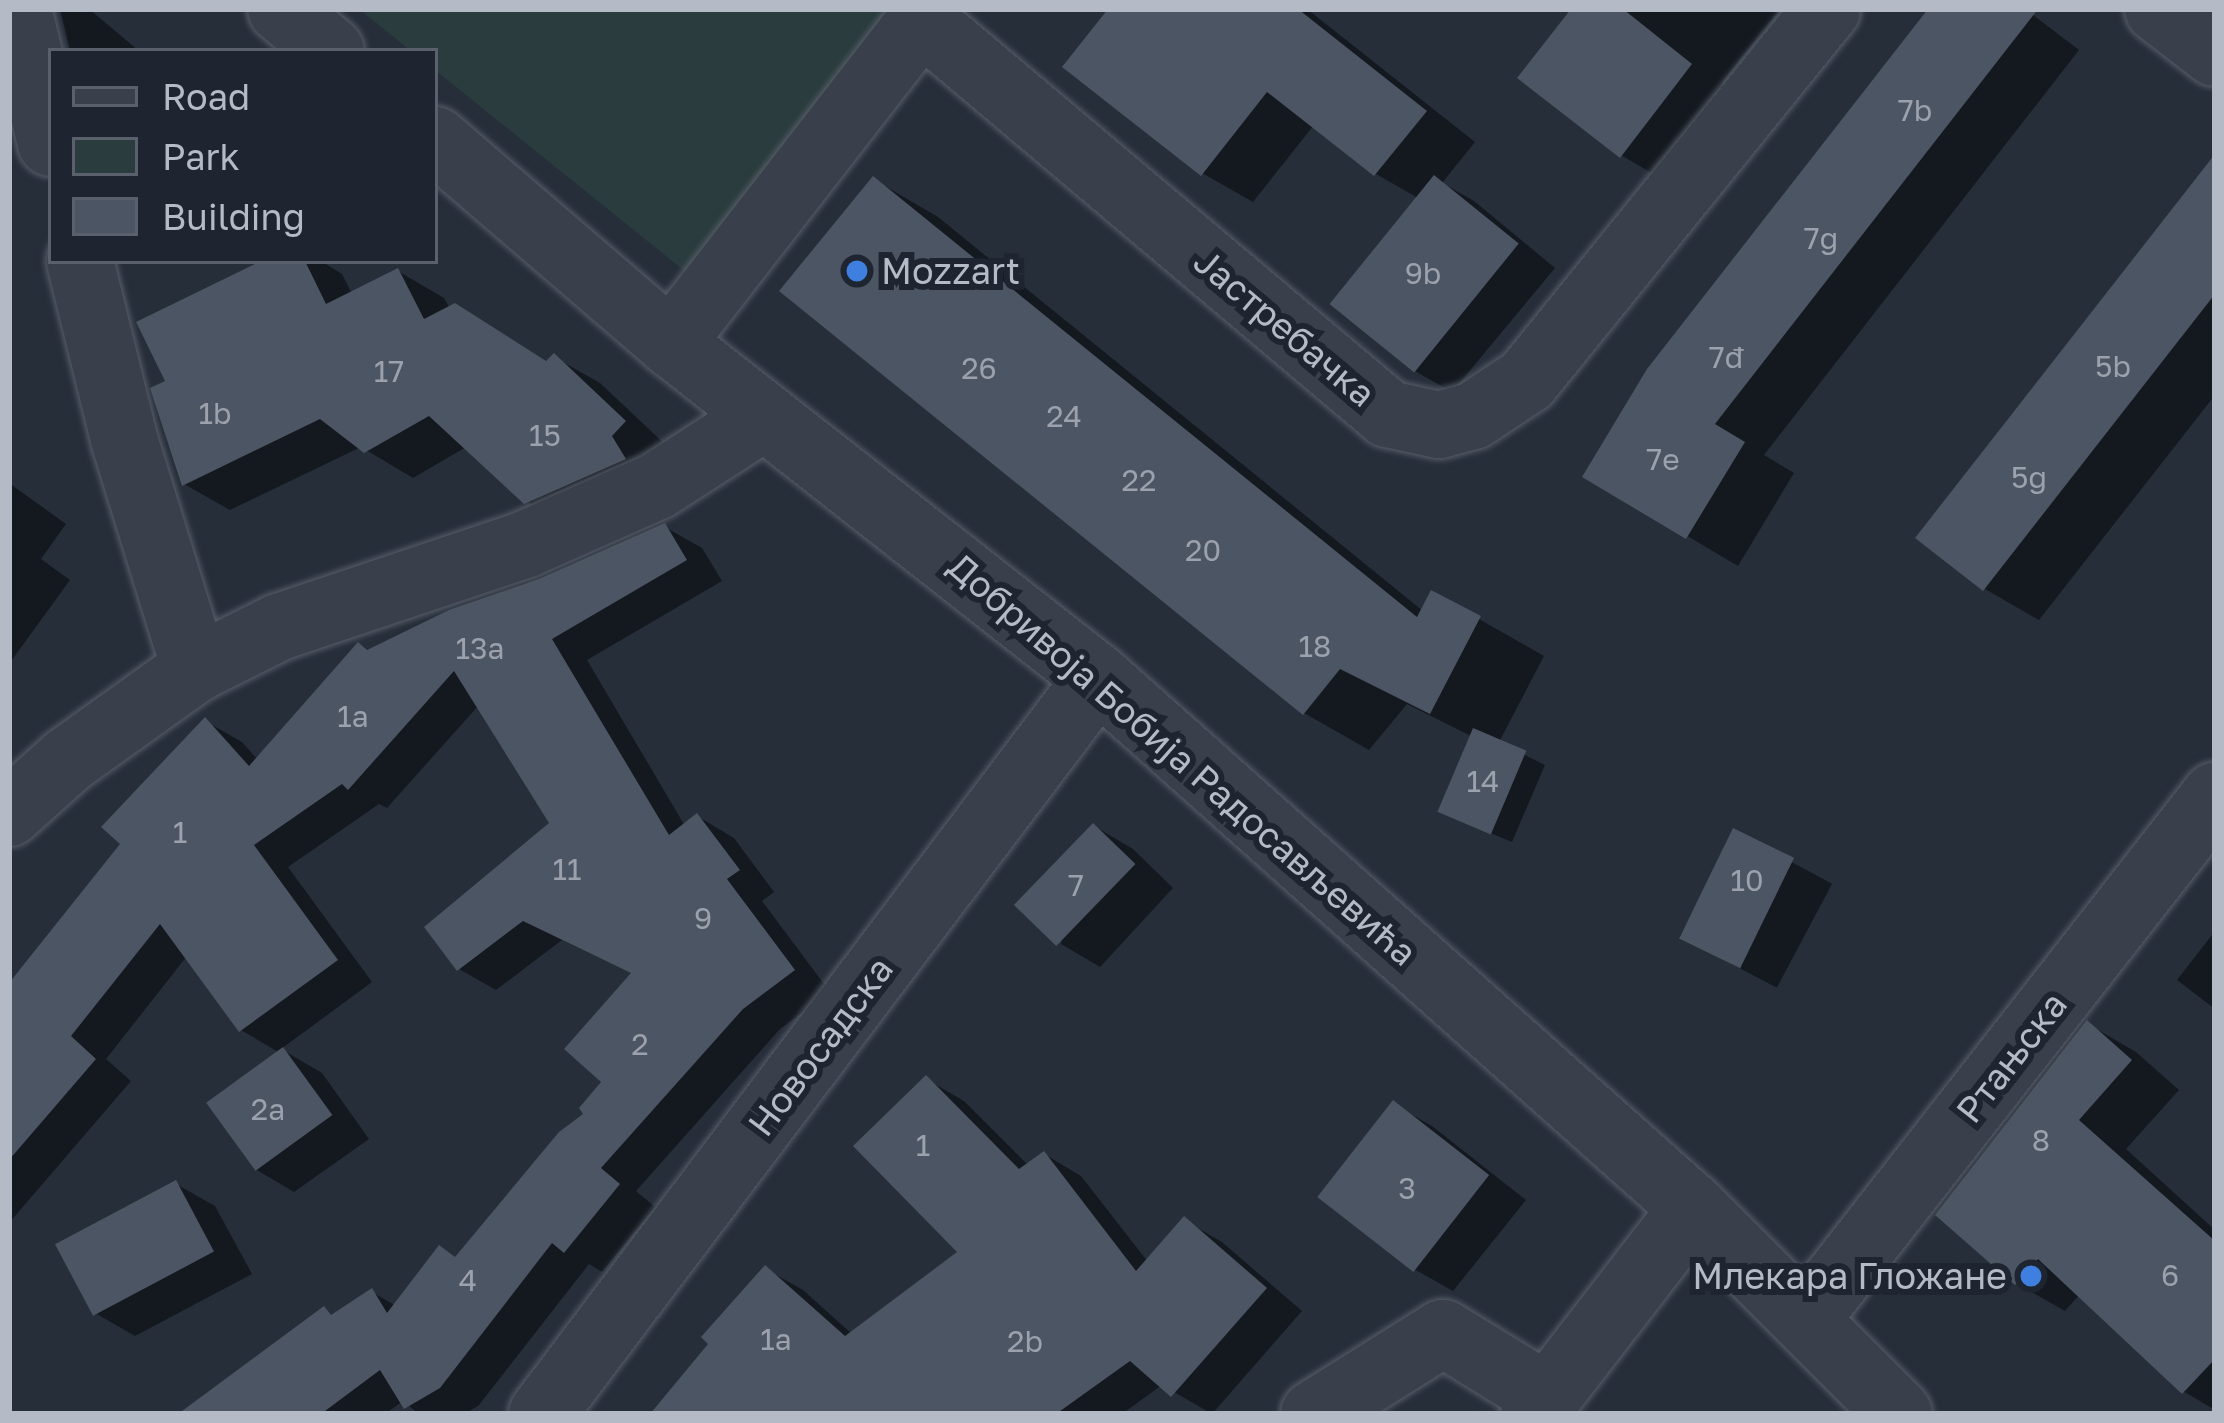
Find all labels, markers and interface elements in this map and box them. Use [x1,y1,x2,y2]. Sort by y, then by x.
legend [48,48,438,264]
text: Road [162,75,250,118]
house number: 7b [1898,92,1932,128]
text: Park [162,135,240,178]
text: Building [162,195,305,238]
house number: 7g [1804,220,1838,256]
street label: Јастребачка [1186,239,1384,415]
place label: Mozzart [881,249,1020,293]
house number: 9b [1405,255,1441,291]
marker: Mozzart [844,258,870,284]
house number: 7đ [1709,339,1743,375]
house number: 5b [2095,348,2131,384]
house number: 26 [961,350,997,386]
house number: 17 [374,353,404,389]
house number: 1b [199,395,231,431]
house number: 24 [1046,398,1082,434]
house number: 15 [529,417,561,453]
house number: 7e [1646,441,1680,477]
house number: 5g [2011,459,2047,495]
house number: 22 [1122,462,1156,498]
house number: 20 [1185,532,1221,568]
street label: Добривоја Бобија Радосављевића [940,544,1426,974]
house number: 18 [1299,628,1331,664]
house number: 13a [455,630,505,666]
house number: 1a [337,698,369,734]
house number: 14 [1467,763,1499,799]
house number: 1 [173,814,187,850]
house number: 11 [552,851,582,887]
house number: 10 [1730,862,1764,898]
house number: 7 [1068,867,1084,903]
house number: 9 [694,900,712,936]
street label: Новосадска [739,948,901,1144]
street label: Ртањска [1947,983,2075,1131]
house number: 2 [631,1026,649,1062]
house number: 2a [251,1091,285,1127]
house number: 8 [2032,1122,2050,1158]
house number: 1 [916,1127,930,1163]
house number: 3 [1398,1170,1416,1206]
place label: Млекара Гложане [1692,1254,2007,1298]
house number: 6 [2161,1257,2179,1293]
house number: 4 [459,1262,477,1298]
marker: Млекара Гложане [2018,1263,2044,1289]
house number: 1a [760,1321,792,1357]
house number: 2b [1007,1323,1043,1359]

